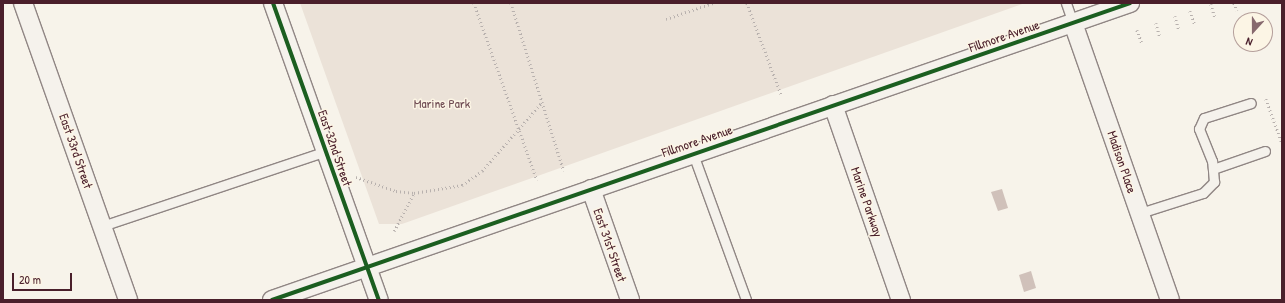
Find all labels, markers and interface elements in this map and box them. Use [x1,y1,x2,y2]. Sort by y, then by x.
north arrow [1233,12,1273,52]
street label: Fillmore Avenue [967,17,1041,55]
text: N [1244,35,1254,50]
park label: Marine Park [414,95,470,111]
street label: East 32nd Street [315,108,355,188]
street label: East 33rd Street [56,111,96,191]
street label: Fillmore Avenue [660,122,734,160]
street label: Madison Place [1104,129,1140,195]
street label: Marine Parkway [848,165,886,239]
street label: East 31st Street [590,206,630,284]
scale bar [14,265,74,291]
text: 20 m [19,271,41,288]

